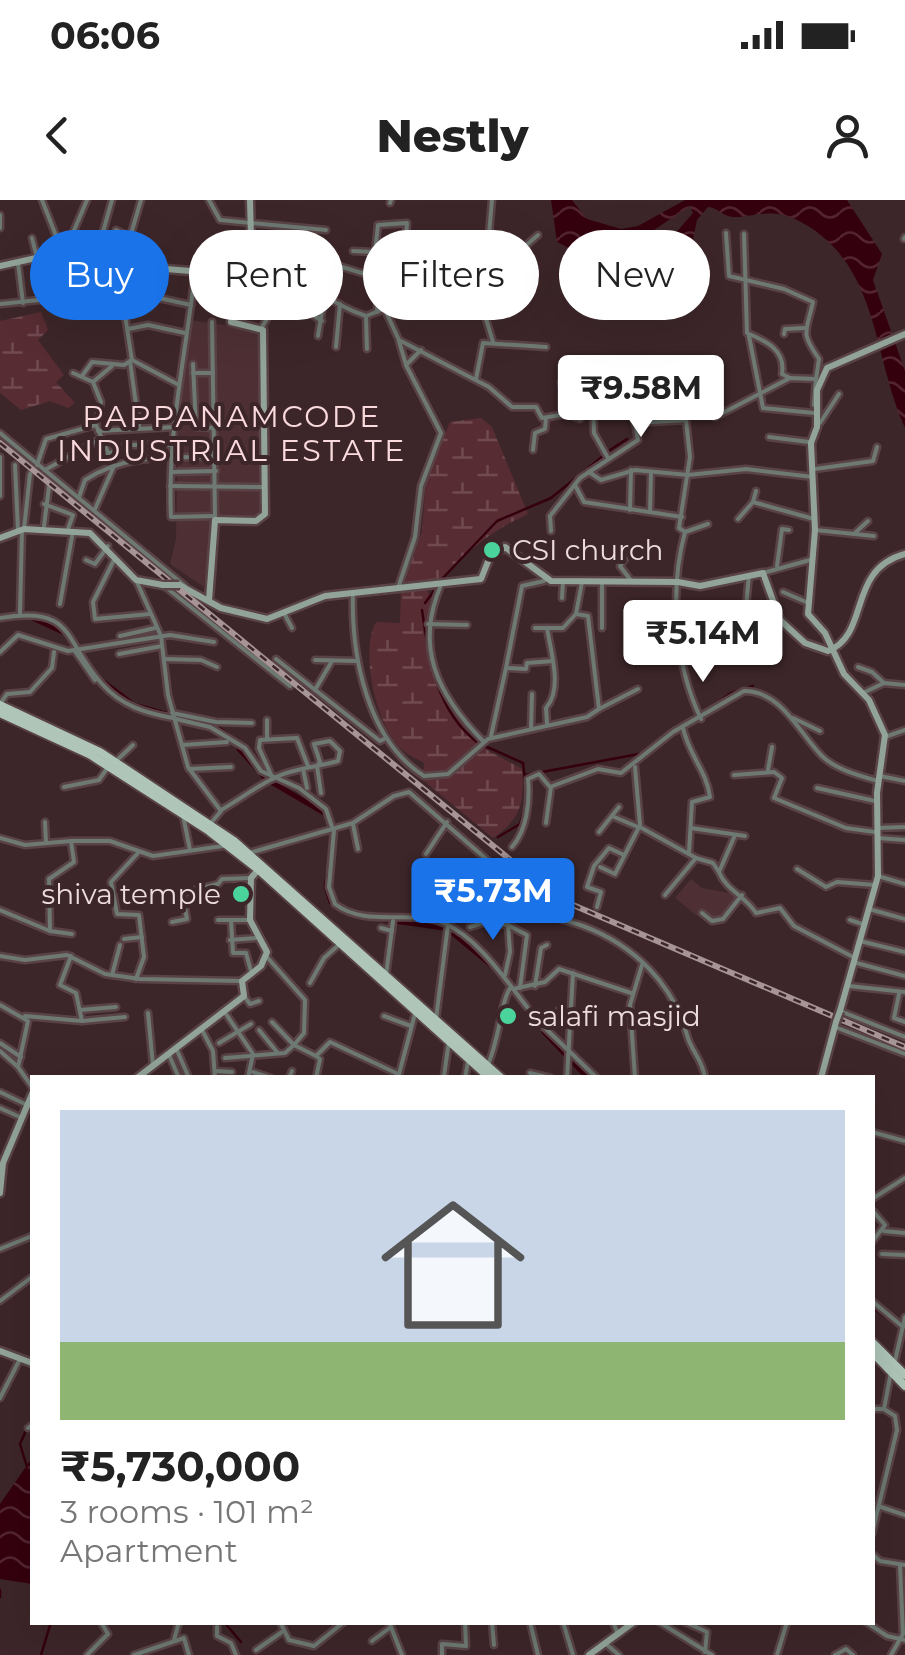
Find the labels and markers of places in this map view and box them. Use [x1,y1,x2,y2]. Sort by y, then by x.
pin: ₹9.58M [560,355,722,440]
place label: CSI church [512,533,663,567]
marker: CSI church [481,539,503,561]
pin: ₹5.14M [622,600,784,685]
pin: ₹5.73M [412,858,574,943]
place label: shiva temple [42,877,221,911]
marker: shiva temple [230,883,252,905]
place label: salafi masjid [528,999,701,1033]
marker: salafi masjid [497,1005,519,1027]

